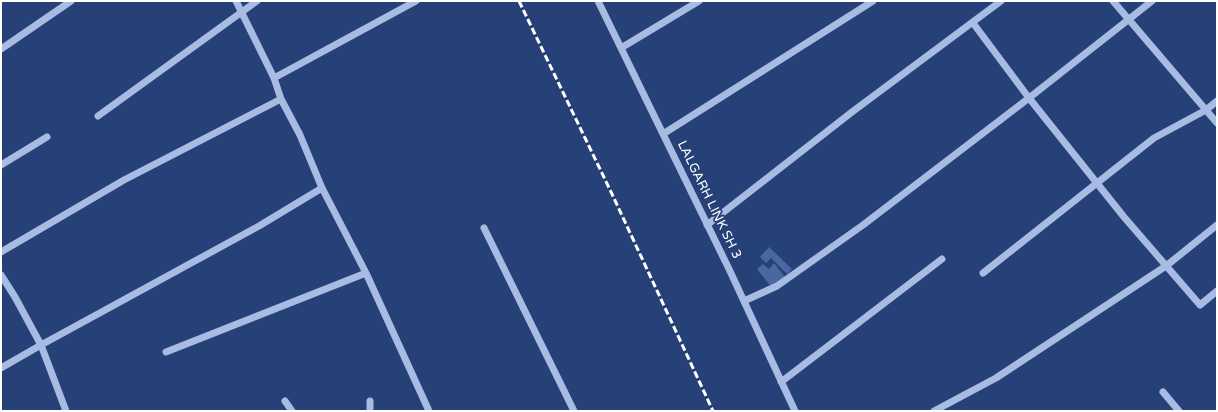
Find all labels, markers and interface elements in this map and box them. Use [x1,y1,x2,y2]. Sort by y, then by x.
street label: LALGARH LINK SH 3 [674,138,744,262]

